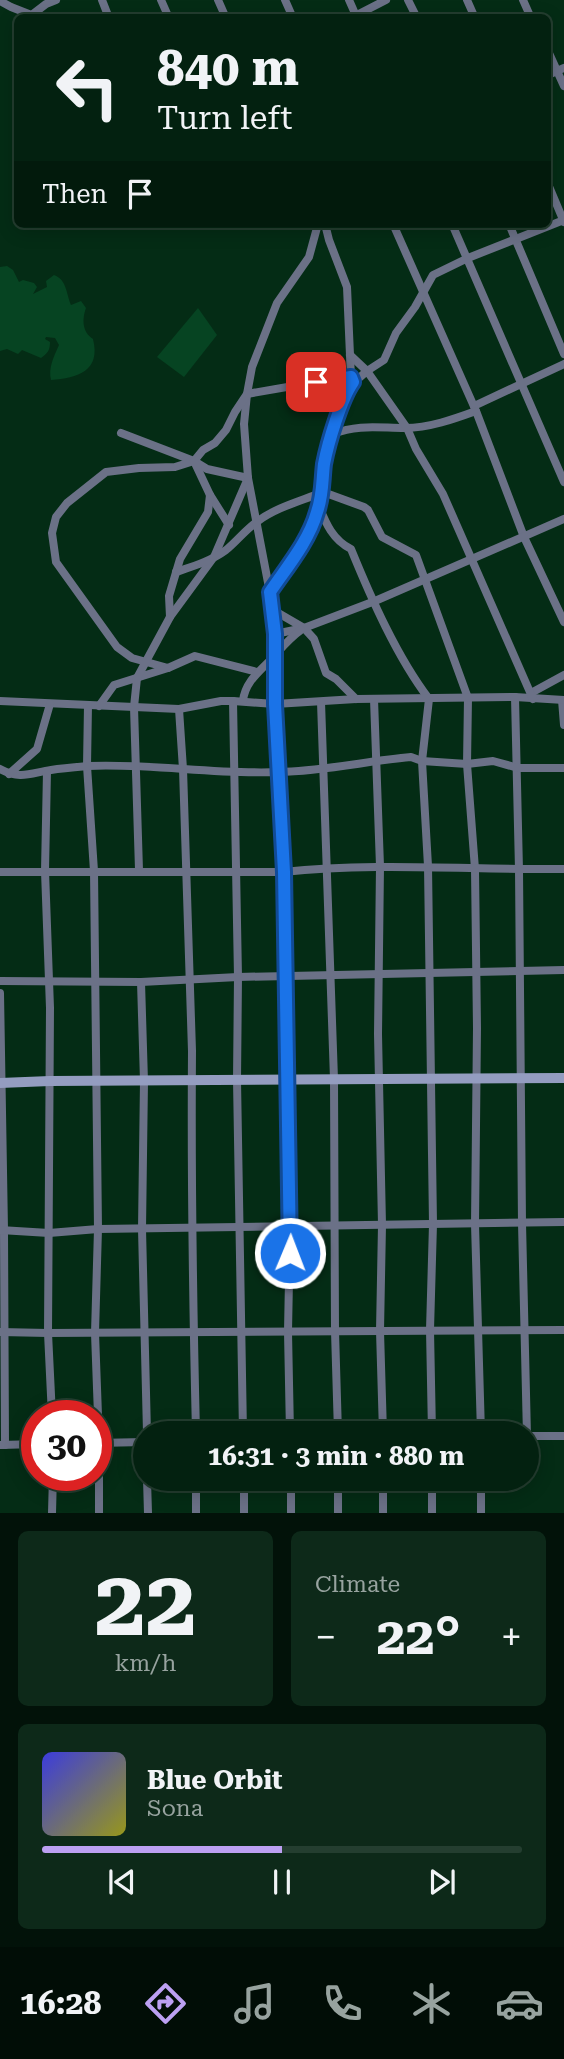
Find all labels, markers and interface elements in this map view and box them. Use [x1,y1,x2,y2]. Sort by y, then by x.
text: 840 m [157,40,299,97]
icon: left [42,42,133,133]
text: Turn left [157,99,292,137]
icon: arrive [121,175,159,213]
text: Then [42,179,107,209]
pin [286,352,346,412]
icon: arrive [297,363,335,401]
position arrow [253,1216,327,1290]
speed limit sign: 30 [21,1400,112,1491]
text: 16:31 · 3 min · 880 m [208,1441,464,1471]
text: 22 [95,1551,196,1657]
text: Climate [315,1571,400,1598]
text: 22° [376,1606,461,1667]
text: − [315,1615,336,1659]
text: + [501,1615,522,1659]
text: km/h [115,1650,176,1677]
text: Blue Orbit [147,1765,283,1795]
text: Sona [147,1795,203,1822]
icon: previous [103,1863,141,1901]
icon: pause [263,1863,301,1901]
icon: next [423,1863,461,1901]
icon: directions [141,1979,190,2028]
icon: music [230,1979,279,2028]
icon: phone [318,1979,367,2028]
icon: climate [407,1979,456,2028]
icon: car [495,1979,544,2028]
text: 16:28 [20,1984,101,2022]

